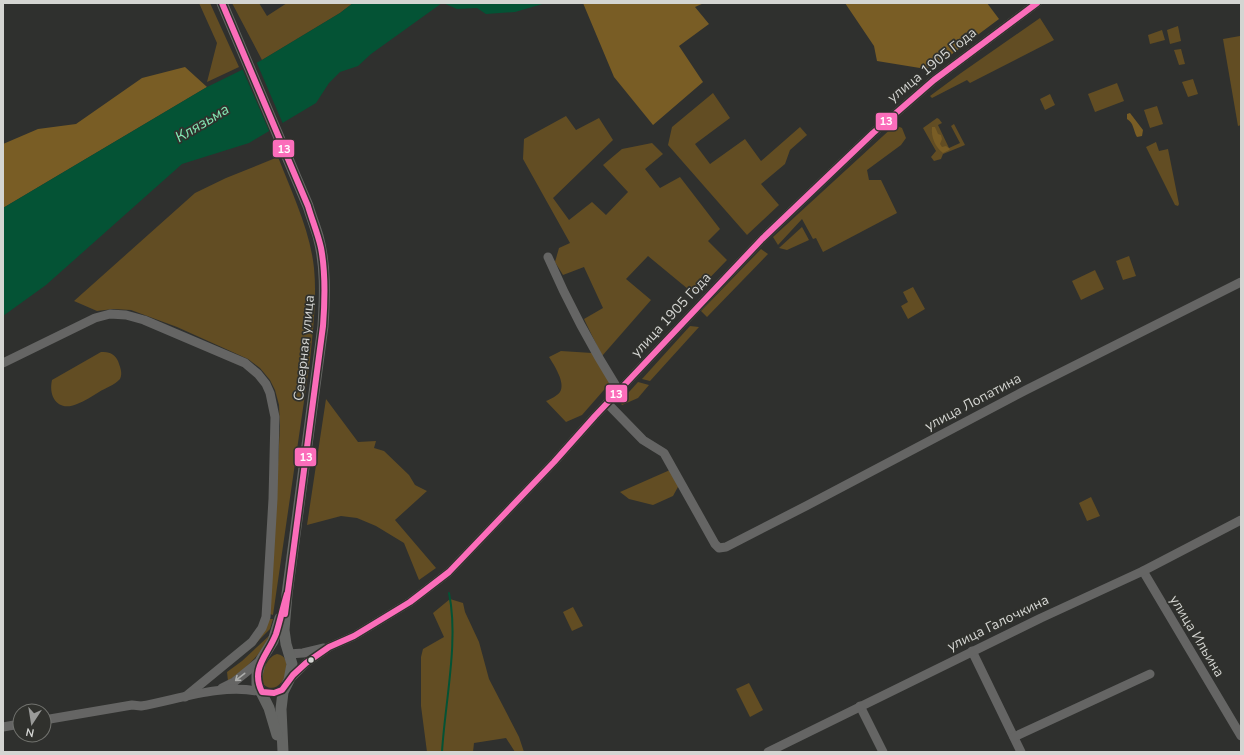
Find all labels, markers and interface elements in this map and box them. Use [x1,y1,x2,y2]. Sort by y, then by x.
street label: улица 1905 Года [883,23,981,107]
water label: Клязьма [171,99,233,147]
line badge: 13 [875,112,898,131]
text: 13 [879,114,893,129]
line badge: 13 [272,139,295,158]
text: 13 [277,142,291,157]
street label: улица 1905 Года [627,268,715,362]
street label: Северная улица [289,294,319,402]
street label: улица Лопатина [921,369,1025,435]
line badge: 13 [605,384,628,403]
text: 13 [609,387,623,402]
line badge: 13 [294,447,317,467]
text: 13 [299,450,313,465]
street label: улица Галочкина [944,590,1052,656]
street label: улица Ильина [1165,591,1229,681]
unlabelled marker [306,655,316,665]
one-way arrow [235,673,246,681]
north arrow [12,703,52,743]
text: N [24,724,36,740]

